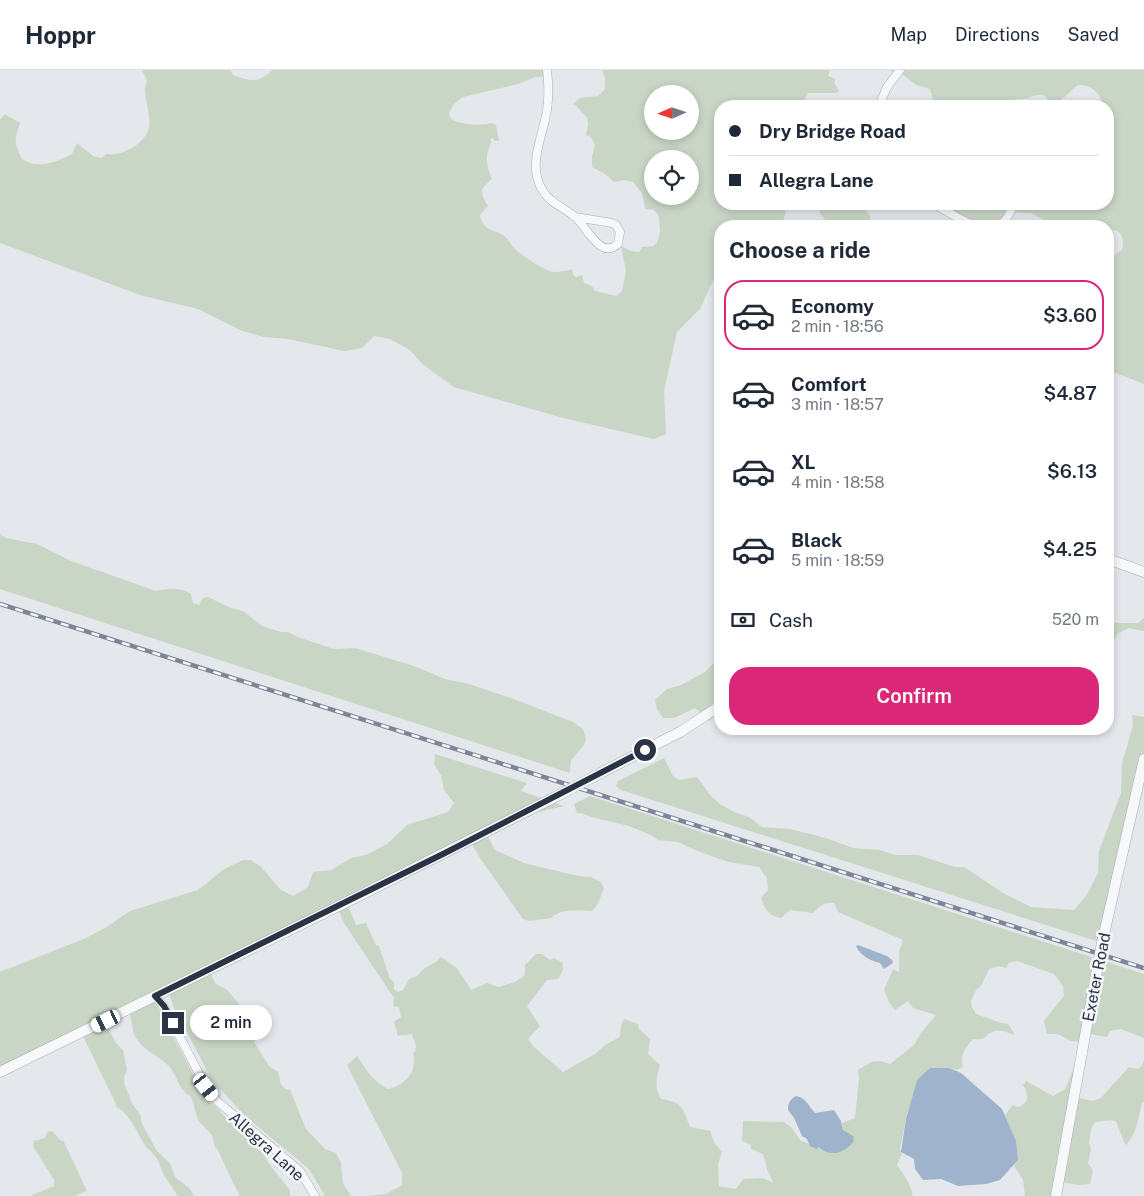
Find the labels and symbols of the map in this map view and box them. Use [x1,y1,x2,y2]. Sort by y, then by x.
north arrow [644,85,699,140]
route start [634,739,656,761]
street label: Exeter Road [1079,931,1114,1023]
callout: 2 min [190,1006,273,1040]
car [89,1008,122,1034]
route end [162,1012,184,1034]
car [190,1071,221,1103]
street label: Allegra Lane [225,1108,308,1185]

